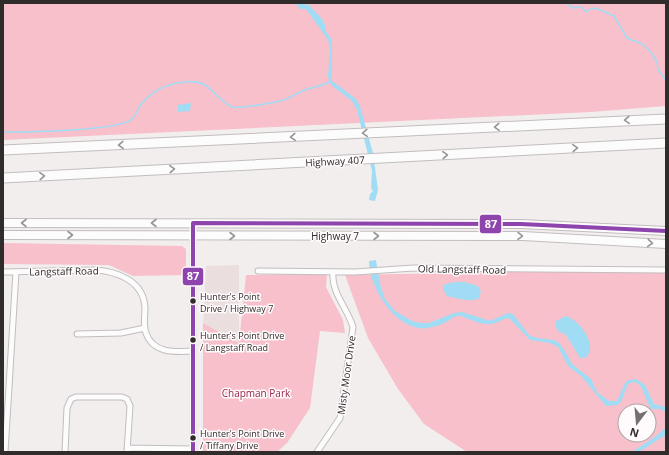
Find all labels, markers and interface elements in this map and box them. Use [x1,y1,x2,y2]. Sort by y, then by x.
one-way arrow [624,116,630,125]
one-way arrow [494,122,500,131]
one-way arrow [362,129,368,137]
one-way arrow [290,132,296,141]
one-way arrow [118,141,124,150]
one-way arrow [572,144,578,152]
one-way arrow [442,151,448,160]
street label: Highway 407 [305,152,365,170]
one-way arrow [169,164,175,173]
one-way arrow [39,171,45,180]
line badge: 87 [479,214,502,234]
text: 87 [485,216,497,231]
one-way arrow [21,219,27,227]
one-way arrow [151,219,157,227]
street label: Highway 7 [311,229,359,243]
one-way arrow [67,231,73,239]
one-way arrow [229,232,235,240]
one-way arrow [373,232,379,240]
one-way arrow [517,232,523,240]
one-way arrow [647,238,653,247]
street label: Old Langstaff Road [418,261,506,277]
street label: Langstaff Road [29,263,99,279]
line badge: 87 [182,267,204,286]
text: 87 [187,268,199,283]
place label: Hunter's Point Drive / Highway 7 [200,290,273,315]
marker: Hunter's Point Drive / Highway 7 [188,296,198,306]
place label: Hunter's Point Drive / Langstaff Road [200,329,284,354]
street label: Misty Moor Drive [334,334,359,415]
marker: Hunter's Point Drive / Langstaff Road [188,335,198,345]
park label: Chapman Park [222,386,291,400]
north arrow [617,403,657,443]
text: N [628,425,640,442]
place label: Hunter's Point Drive / Tiffany Drive [200,427,284,452]
marker: Hunter's Point Drive / Tiffany Drive [188,433,198,443]

